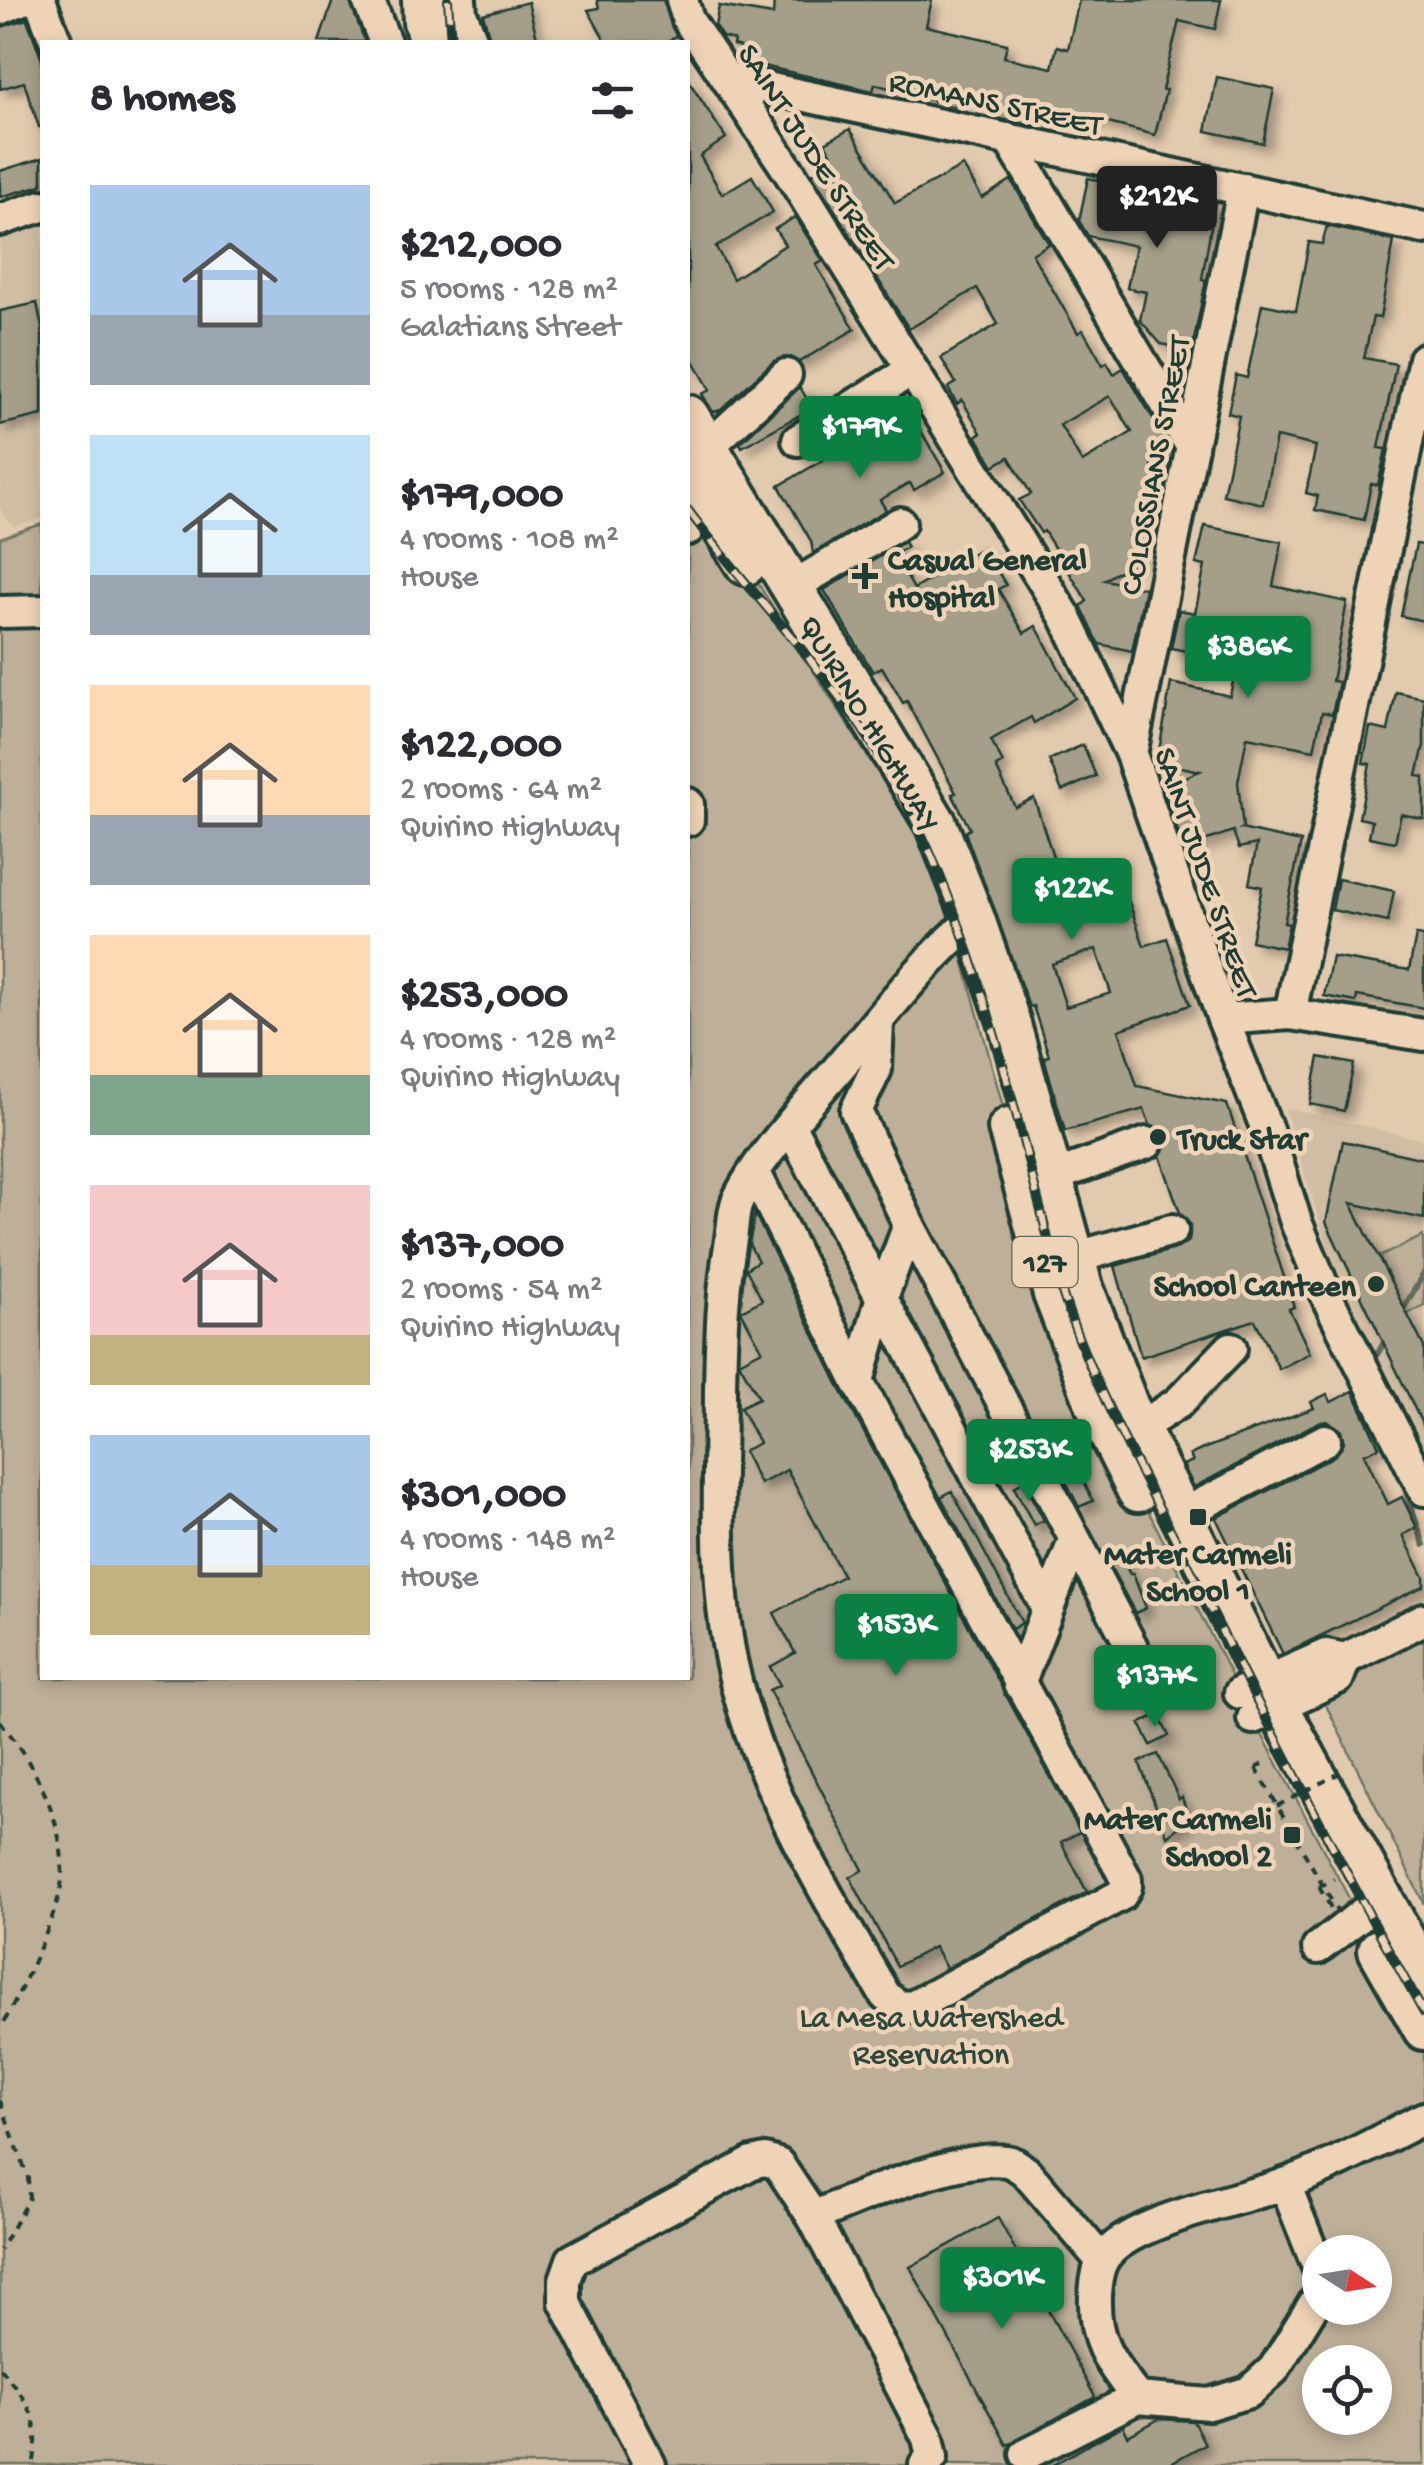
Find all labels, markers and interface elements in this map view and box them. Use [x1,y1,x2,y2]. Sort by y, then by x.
street label: SAINT JUDE STREET [726,38,902,280]
street label: ROMANS STREET [885,65,1106,147]
icon: filters [585,73,640,128]
text: 8 homes [90,76,234,125]
pin: $212K [1087,166,1227,251]
text: $212K [1119,179,1195,217]
text: $212,000 [400,223,562,272]
icon: home [170,225,290,345]
text: 5 rooms · 128 m² [400,272,618,310]
text: Galatians Street [400,310,620,348]
street label: COLOSSIANS STREET [1114,331,1202,599]
pin: $179K [790,396,930,481]
text: $179K [821,409,899,447]
text: $179,000 [400,473,563,522]
icon: home [170,475,290,595]
text: 4 rooms · 108 m² [400,522,619,560]
place label: Casual General Hospital [888,544,1087,619]
text: House [400,560,478,598]
marker: Casual General Hospital [852,563,878,589]
street label: QUIRINO HIGHWAY [788,610,947,839]
pin: $386K [1178,616,1318,701]
text: $386K [1207,629,1289,667]
text: $122,000 [400,723,562,772]
icon: home [170,725,290,845]
street label: SAINT JUDE STREET [1143,744,1264,1005]
text: 2 rooms · 64 m² [400,772,602,810]
text: Quirino Highway [400,810,620,848]
pin: $122K [1002,858,1142,943]
text: $122K [1034,871,1110,909]
text: $253,000 [400,973,568,1022]
icon: home [170,975,290,1095]
text: 4 rooms · 128 m² [400,1022,616,1060]
text: Quirino Highway [400,1060,620,1098]
place label: Truck Star [1175,1123,1310,1161]
marker: Truck Star [1147,1126,1169,1148]
text: $137,000 [400,1223,564,1272]
icon: home [170,1225,290,1345]
road number: 127 [1012,1237,1078,1287]
place label: School Canteen [1154,1270,1357,1308]
text: 2 rooms · 54 m² [400,1272,602,1310]
marker: School Canteen [1365,1273,1387,1295]
text: Quirino Highway [400,1310,620,1348]
pin: $253K [959,1419,1099,1504]
text: $253K [988,1432,1070,1470]
text: $301,000 [400,1473,566,1522]
icon: home [170,1475,290,1595]
marker: Mater Carmeli School 1 [1187,1506,1209,1528]
text: 4 rooms · 148 m² [400,1522,616,1560]
place label: Mater Carmeli School 1 [1104,1538,1292,1613]
text: House [400,1560,478,1598]
pin: $153K [826,1594,966,1679]
text: $153K [857,1607,935,1645]
pin: $137K [1085,1645,1225,1730]
text: $137K [1116,1658,1194,1696]
place label: Mater Carmeli School 2 [1084,1803,1272,1878]
marker: Mater Carmeli School 2 [1281,1824,1303,1846]
park label: La Mesa Watershed Reservation [799,2001,1065,2076]
north arrow [1302,2235,1392,2325]
map controls [1302,2235,1392,2435]
pin: $301K [932,2247,1072,2332]
text: $301K [962,2260,1042,2298]
button: locate [1302,2345,1392,2435]

